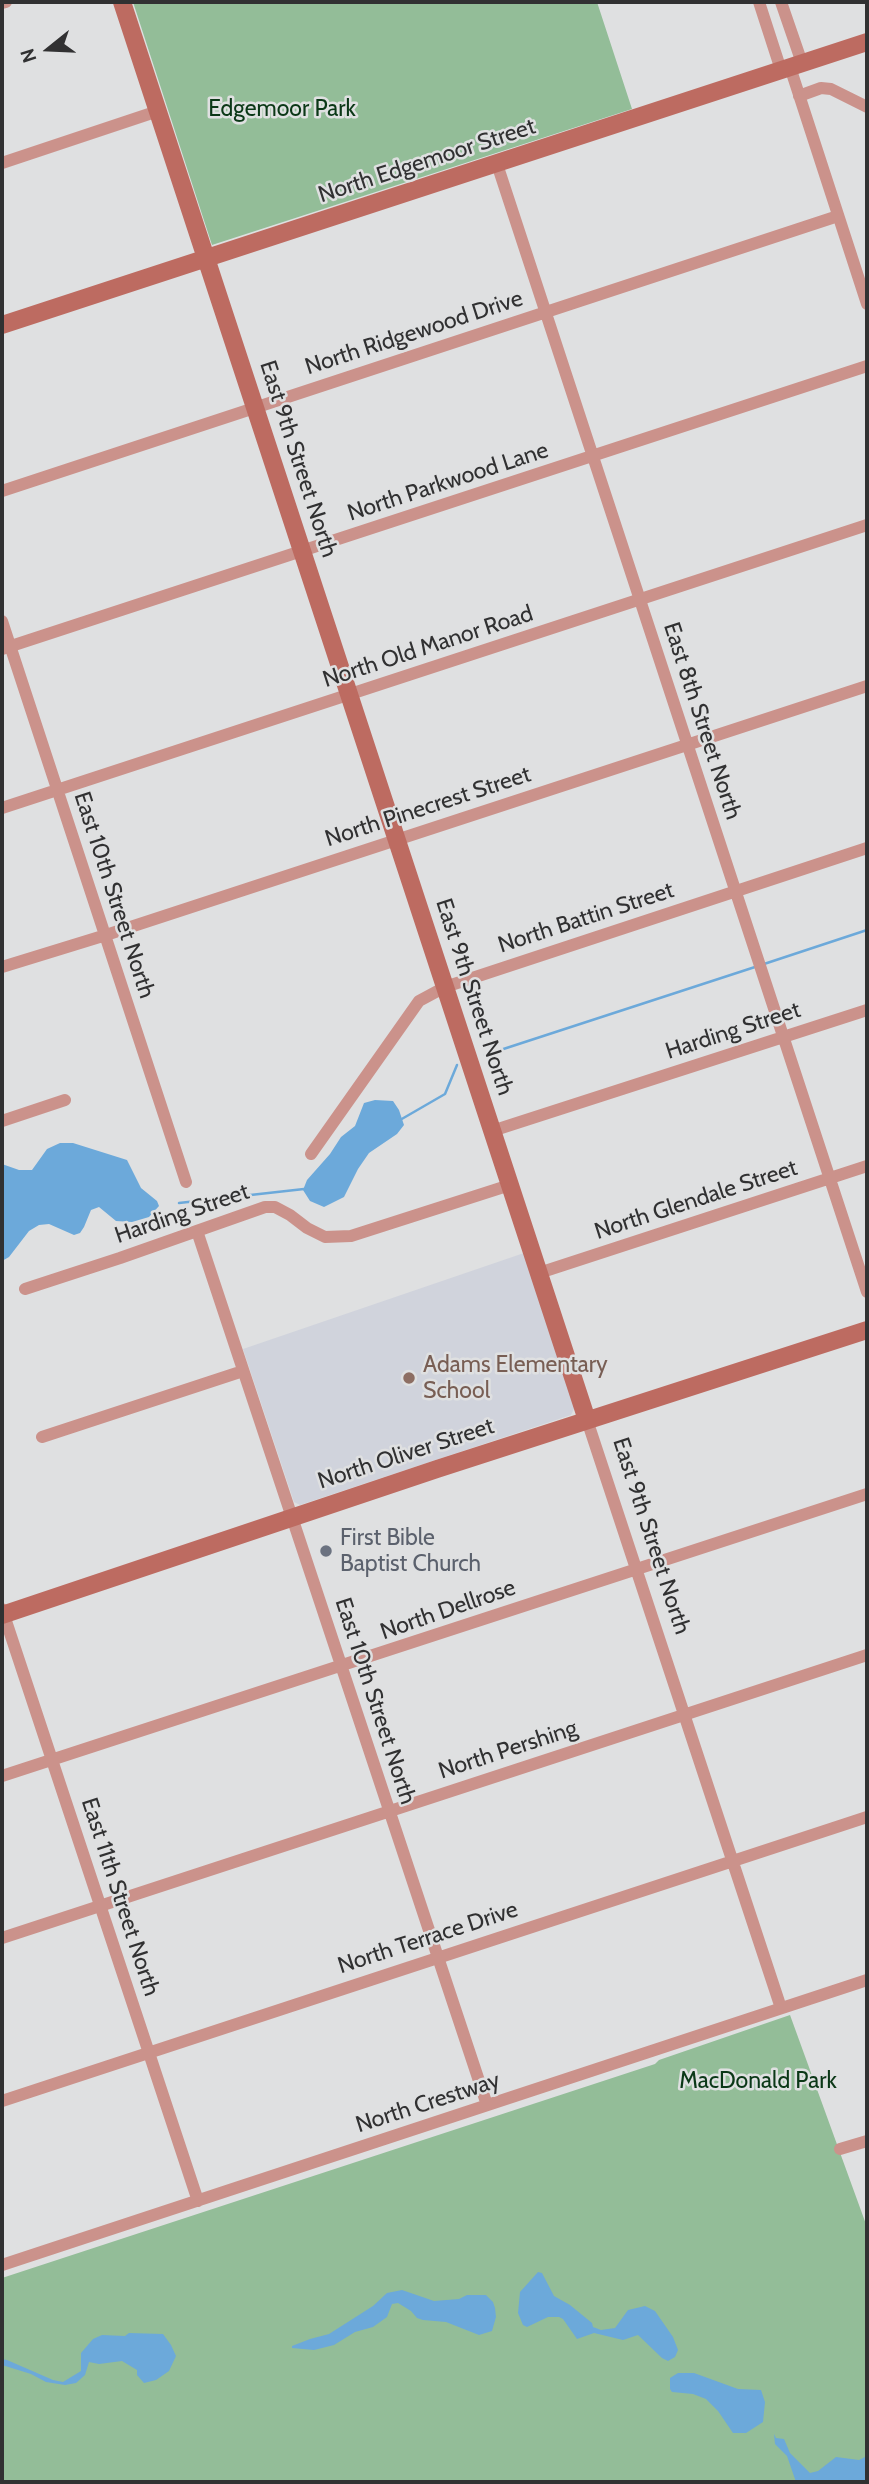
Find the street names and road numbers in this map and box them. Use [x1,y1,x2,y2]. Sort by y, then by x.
street label: North Edgemoor Street [315,113,539,209]
street label: North Ridgewood Drive [302,285,526,381]
street label: East 9th Street North [253,357,343,561]
street label: North Parkwood Lane [344,436,552,528]
street label: North Old Manor Road [319,600,537,694]
street label: East 8th Street North [657,619,747,823]
street label: North Pinecrest Street [322,761,534,853]
street label: East 10th Street North [68,788,160,1002]
street label: North Battin Street [495,877,677,959]
street label: East 9th Street North [429,895,519,1099]
street label: Harding Street [662,996,804,1066]
street label: North Glendale Street [591,1154,801,1246]
street label: Harding Street [111,1178,253,1250]
street label: North Oliver Street [314,1413,498,1495]
street label: East 9th Street North [606,1434,696,1638]
street label: North Dellrose [377,1574,519,1646]
street label: East 10th Street North [329,1594,421,1808]
street label: North Pershing [435,1715,581,1785]
street label: East 11th Street North [75,1794,165,2000]
street label: North Terrace Drive [335,1896,521,1980]
street label: North Crestway [352,2067,504,2139]

